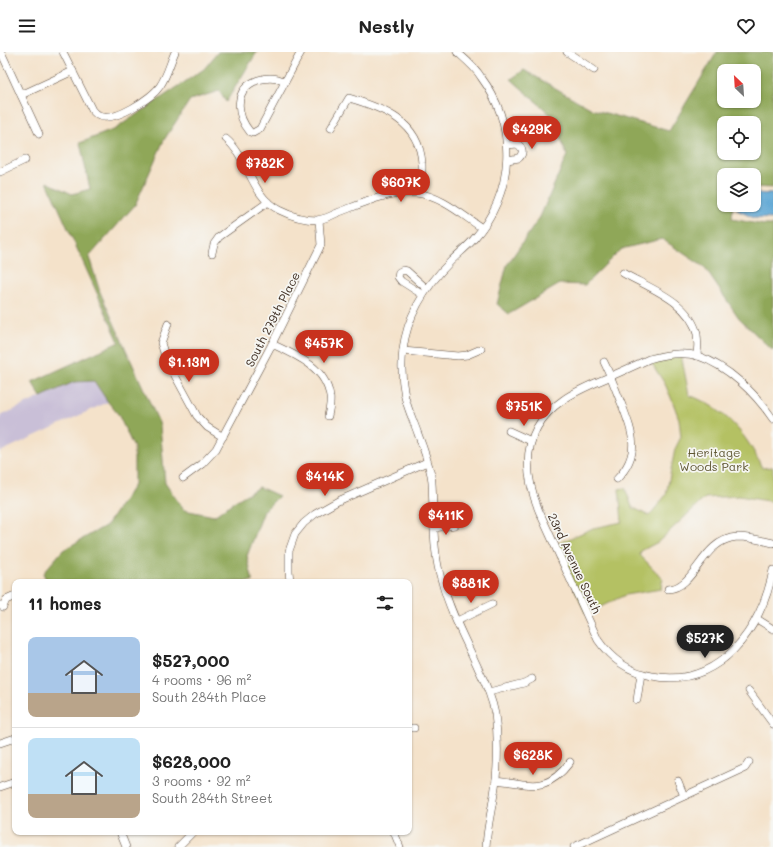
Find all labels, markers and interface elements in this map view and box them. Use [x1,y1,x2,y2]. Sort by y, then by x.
text: Nestly [358,14,415,38]
icon: menu [16,15,38,37]
icon: heart [735,15,757,37]
north arrow [717,64,761,108]
map controls [717,64,761,212]
pin: $429K [504,116,560,150]
button: locate [717,116,761,160]
text: $429K [512,120,552,137]
pin: $782K [237,150,293,184]
text: $782K [245,154,285,171]
button: layers [717,168,761,212]
pin: $607K [373,169,429,203]
text: $607K [381,173,421,190]
street label: South 279th Place [241,269,303,369]
pin: $457K [296,330,352,364]
text: $457K [304,334,344,351]
pin: $1.13M [156,349,222,383]
text: $1.13M [168,353,210,370]
pin: $751K [496,393,552,427]
text: $751K [505,397,543,414]
park label: Heritage Woods Park [679,444,749,474]
pin: $414K [297,463,353,497]
text: $414K [306,467,344,484]
pin: $411K [418,502,474,536]
text: $411K [428,506,464,523]
street label: 23rd Avenue South [545,510,605,616]
pin: $881K [443,570,499,604]
text: $881K [452,574,490,591]
text: 11 homes [28,592,102,614]
icon: filters [374,592,396,614]
pin: $527K [677,625,733,659]
text: $527K [686,629,724,646]
text: $527,000 [152,649,229,671]
icon: home [60,653,108,701]
text: 4 rooms · 96 m² [152,671,251,688]
text: South 284th Place [152,688,266,705]
pin: $628K [505,742,561,776]
text: $628K [513,746,553,763]
text: $628,000 [152,750,231,772]
icon: home [60,754,108,802]
text: 3 rooms · 92 m² [152,772,251,789]
text: South 284th Street [152,789,273,806]

